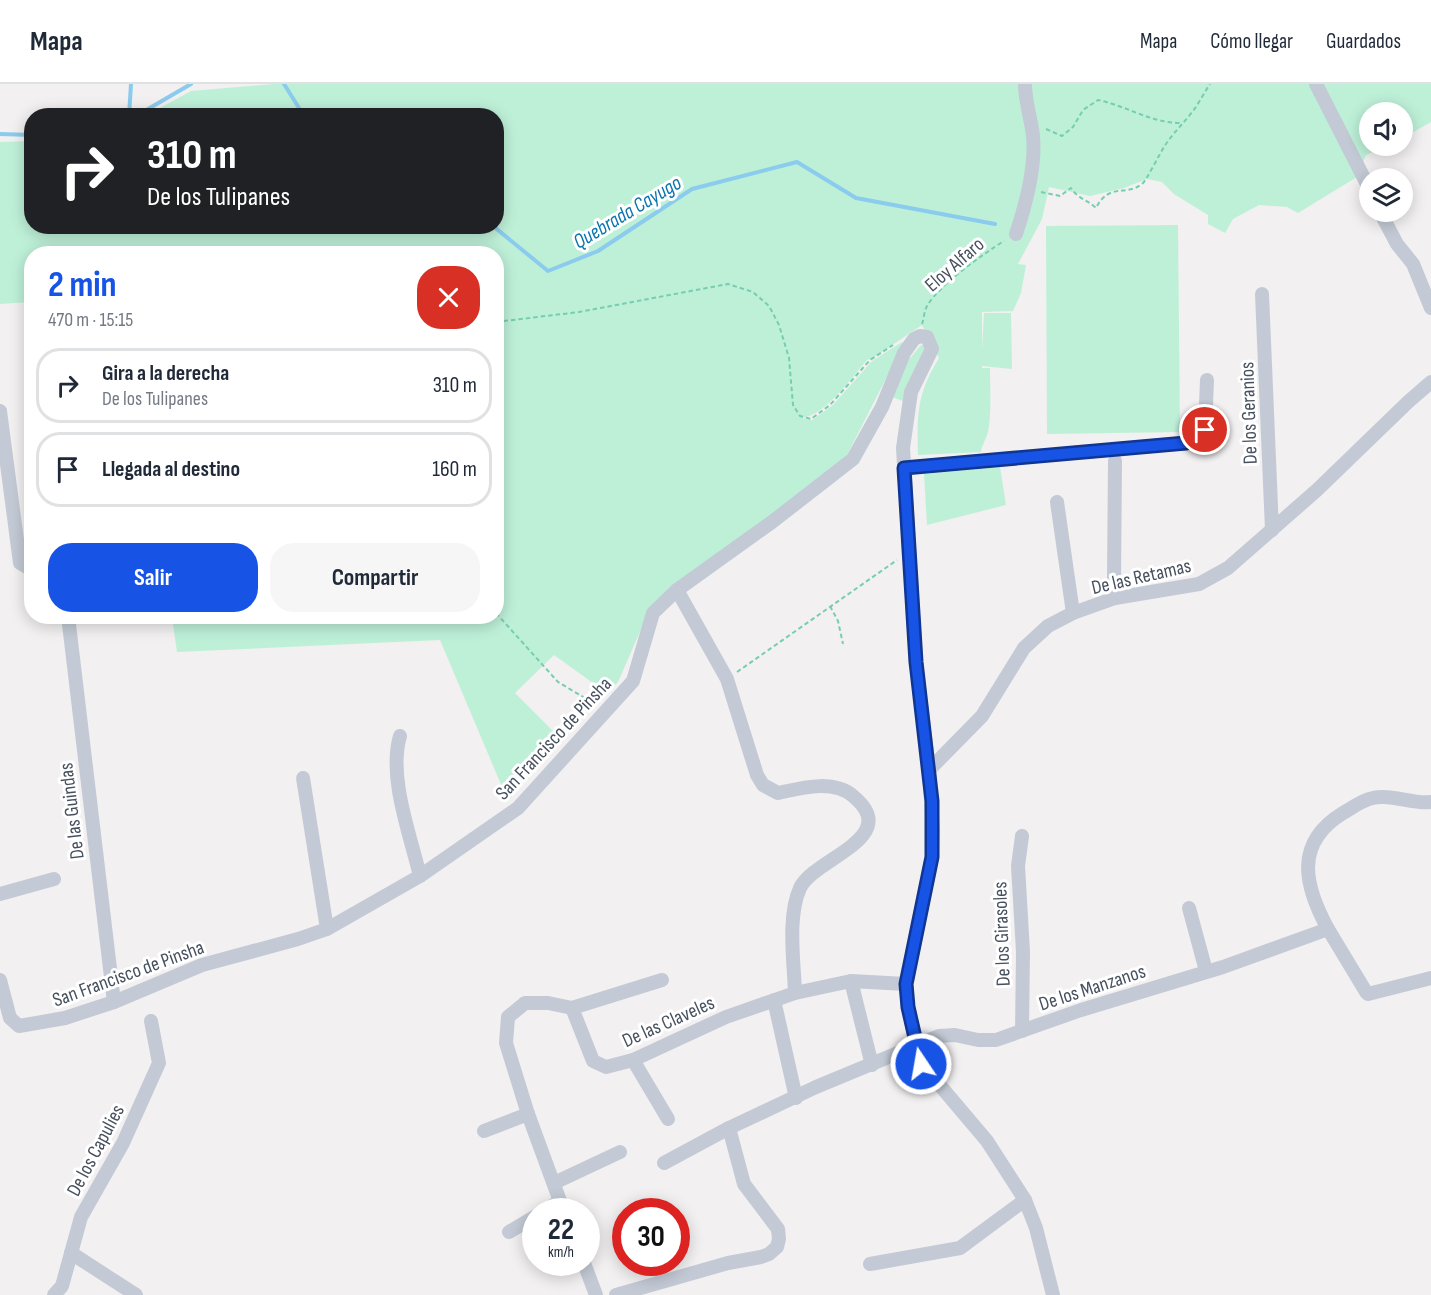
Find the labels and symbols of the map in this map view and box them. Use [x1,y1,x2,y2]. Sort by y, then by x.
water label: Quebrada Cayugo [569,170,686,255]
street label: Eloy Alfaro [920,233,989,297]
street label: De los Geranios [1235,361,1263,465]
pin [1179,404,1230,455]
street label: De las Retamas [1089,554,1193,600]
street label: San Francisco de Pinsha [491,672,617,805]
street label: De las Guindas [54,761,90,860]
street label: De los Girasoles [988,881,1016,987]
street label: San Francisco de Pinsha [49,935,207,1012]
street label: De los Manzanos [1036,959,1149,1016]
street label: De las Claveles [619,991,718,1053]
position arrow [889,1032,953,1096]
street label: De los Capulies [62,1101,130,1200]
speed limit sign: 30 [612,1198,690,1276]

